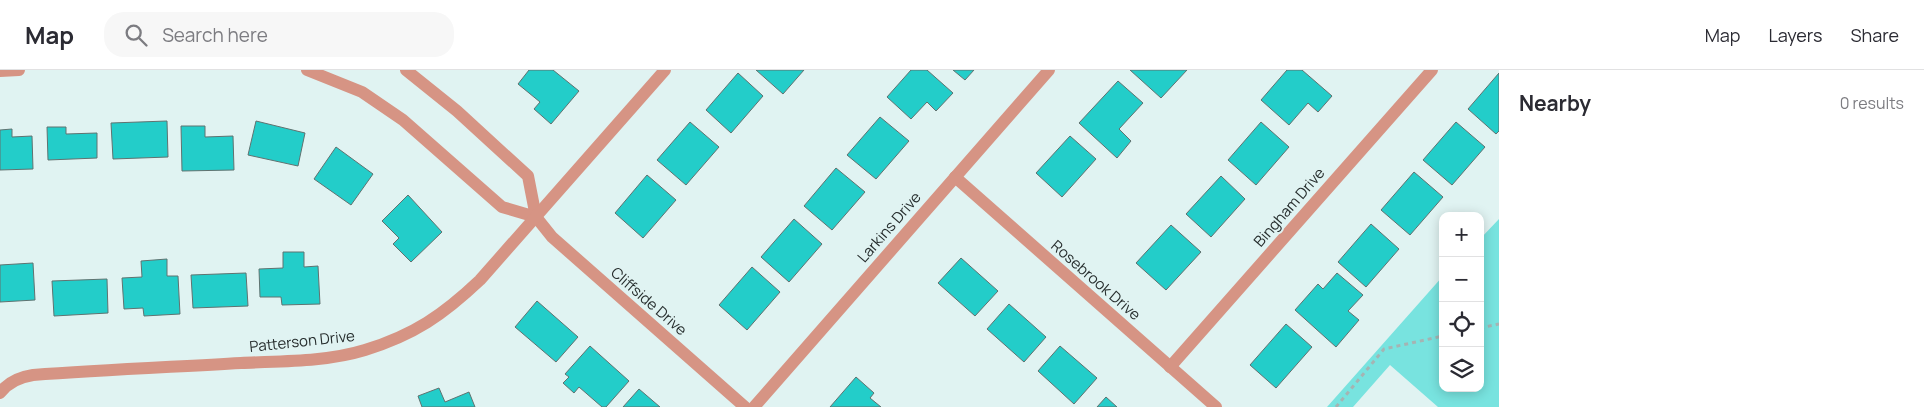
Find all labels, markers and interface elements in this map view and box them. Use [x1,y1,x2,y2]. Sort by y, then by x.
search box [104,12,454,57]
text: Map [25,18,74,51]
icon: search [122,21,150,49]
text: Search here [162,22,268,48]
text: Map [1705,23,1740,47]
text: Layers [1768,23,1822,47]
text: Share [1850,23,1899,47]
text: Nearby [1519,89,1591,117]
text: 0 results [1840,92,1904,114]
street label: Bingham Drive [1249,163,1329,251]
street label: Larkins Drive [852,187,926,267]
map controls [1439,212,1484,392]
button: + [1439,212,1484,257]
street label: Rosebrook Drive [1047,235,1145,325]
button: − [1439,257,1484,302]
street label: Cliffside Drive [606,262,692,340]
button: locate [1439,302,1484,347]
street label: Patterson Drive [248,325,356,357]
button: layers [1439,347,1484,392]

